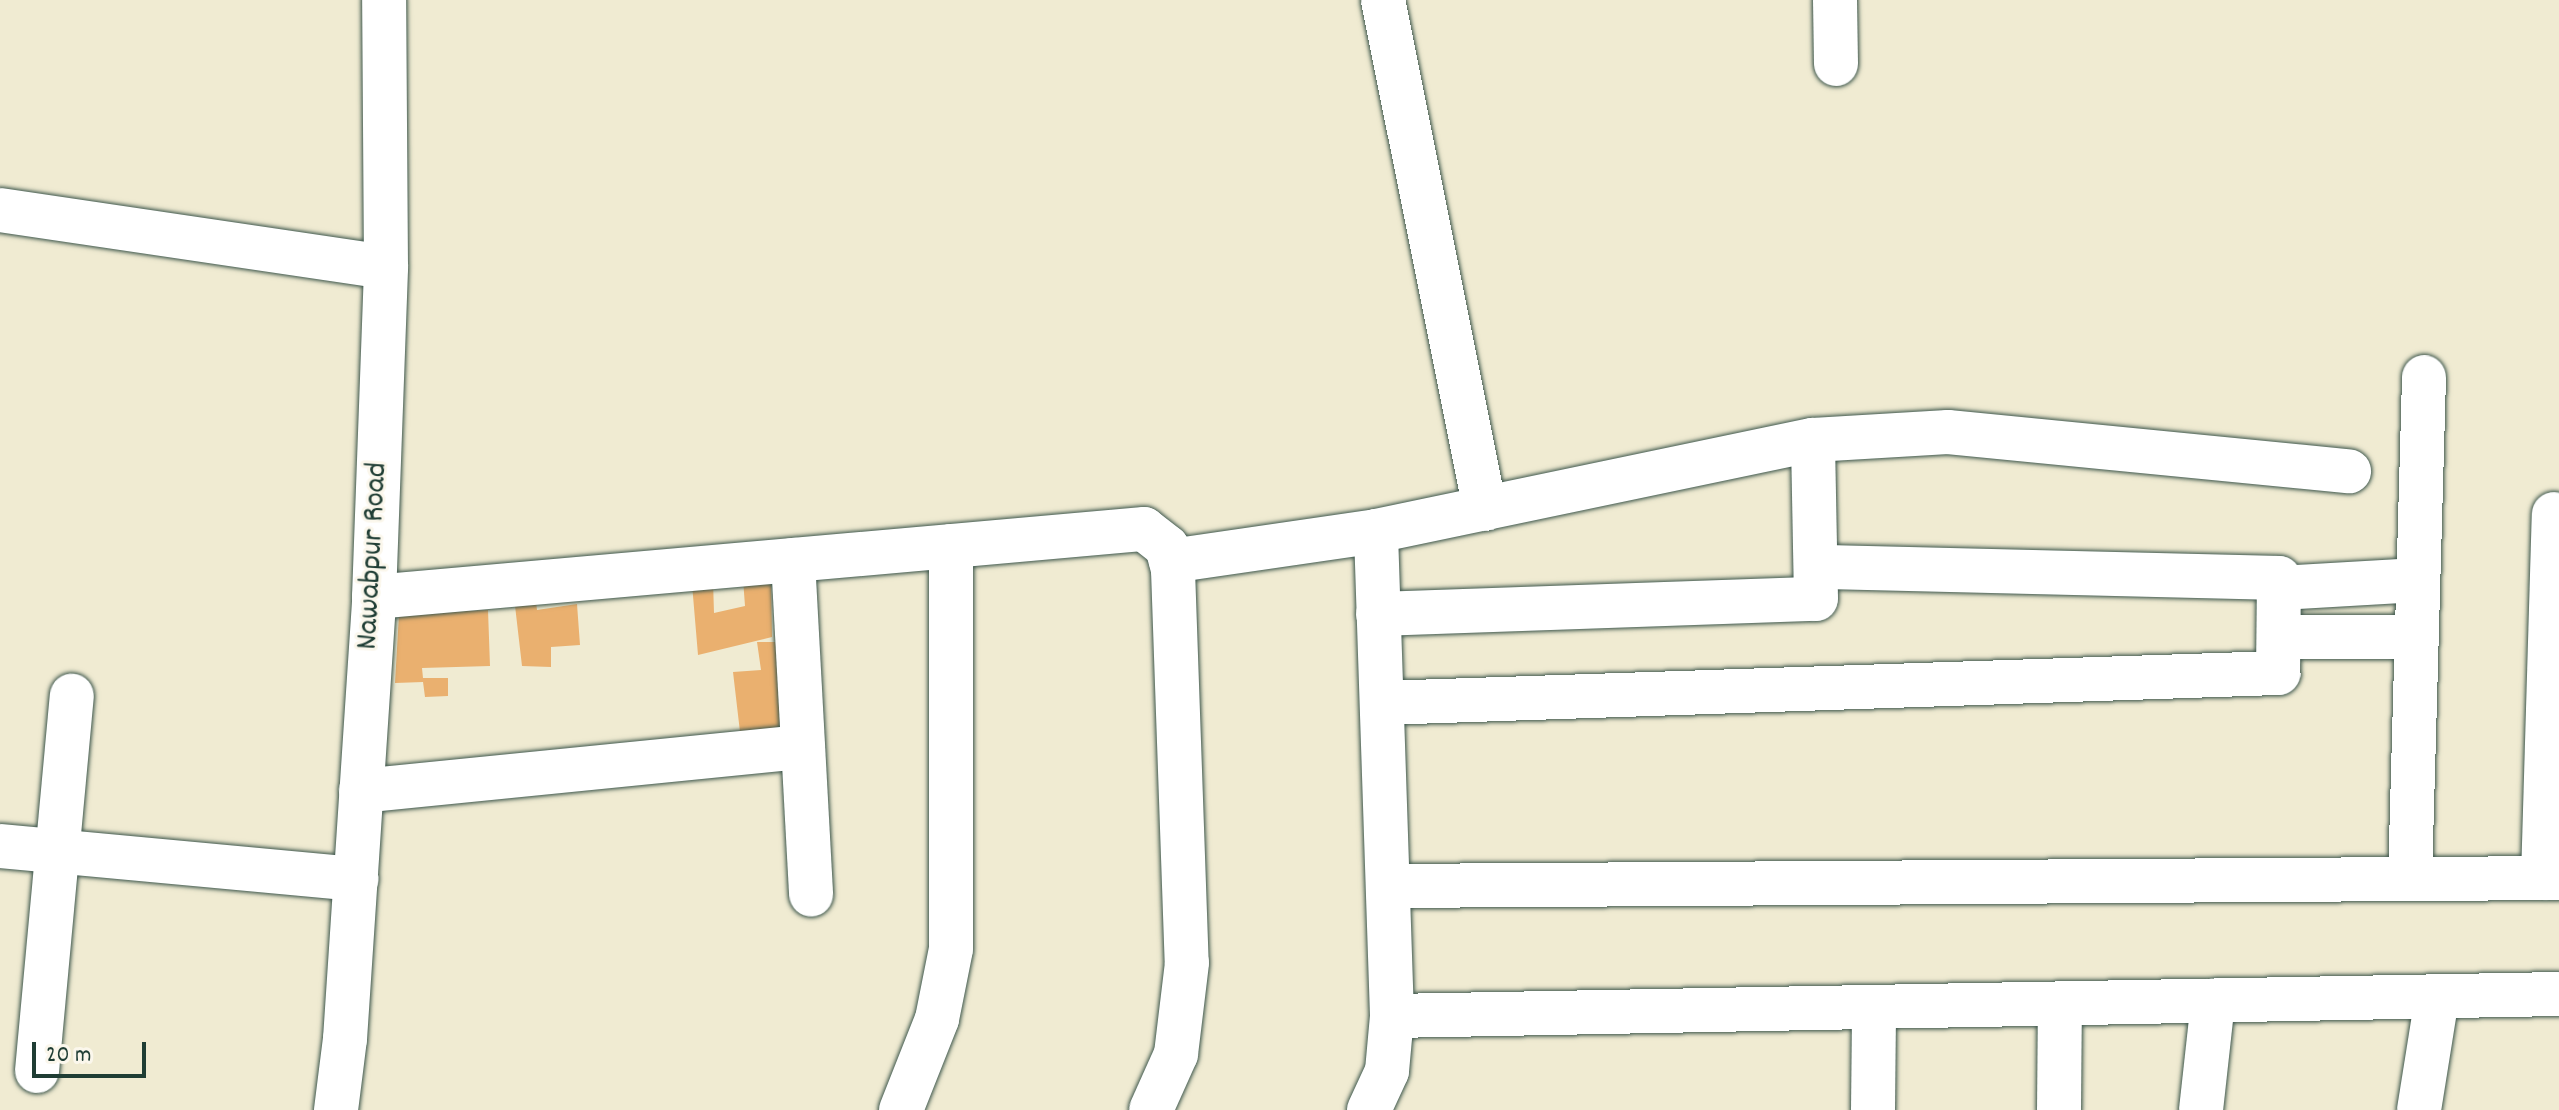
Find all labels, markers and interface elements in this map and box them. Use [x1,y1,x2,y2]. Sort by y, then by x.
street label: Nawabpur Road [350,461,398,651]
scale bar [36,1026,150,1076]
text: 20 m [46,1039,92,1073]

